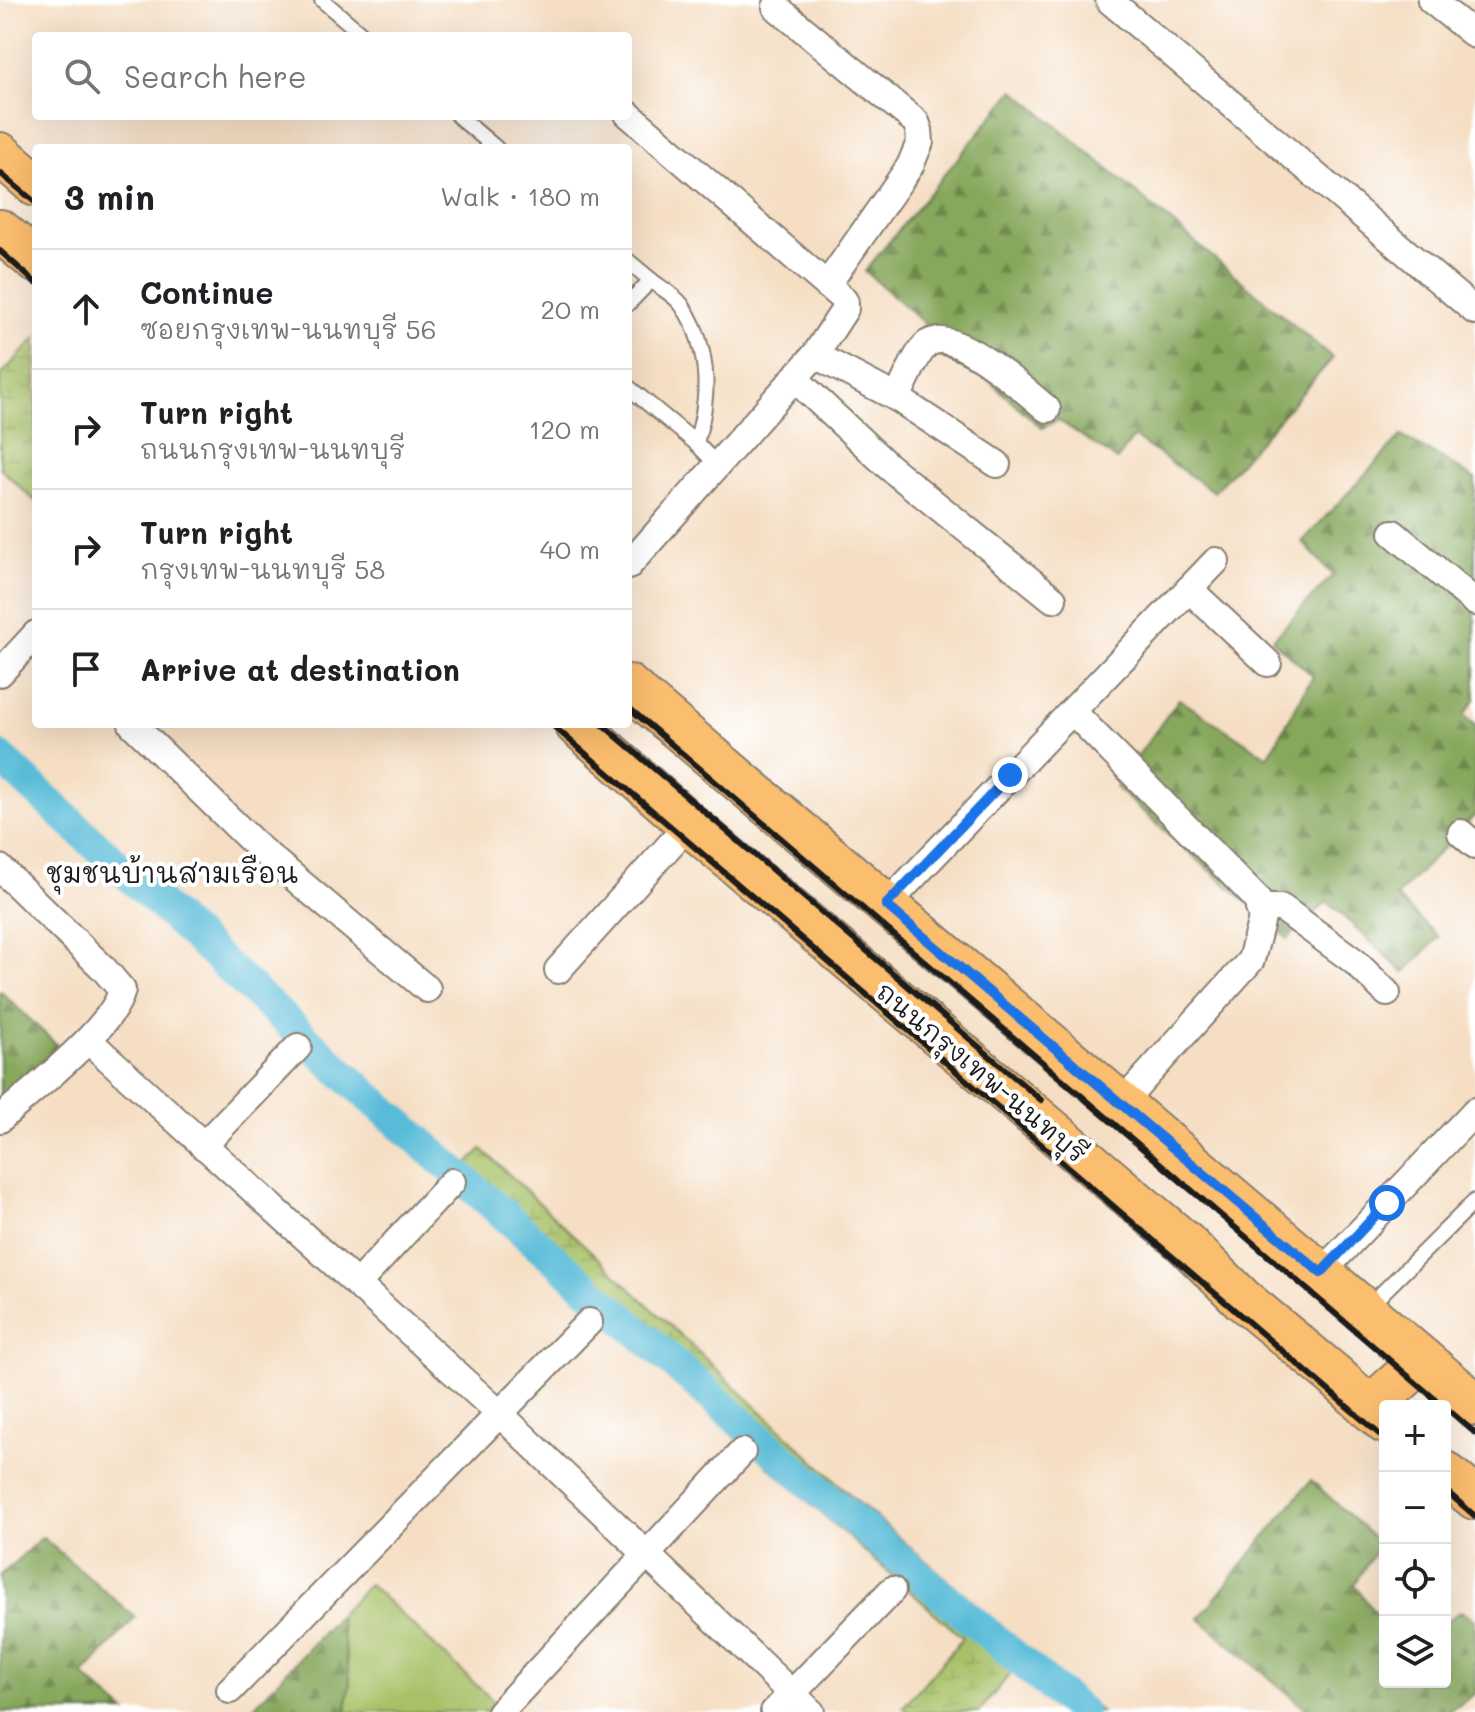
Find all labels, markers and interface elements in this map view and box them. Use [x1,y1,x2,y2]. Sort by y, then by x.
search box [32,32,632,120]
icon: search [60,54,104,98]
text: Search here [124,56,307,96]
text: 3 min [64,174,155,219]
text: Walk · 180 m [440,179,600,213]
text: Continue [140,272,273,312]
icon: ahead [64,287,108,331]
text: 20 m [540,292,600,326]
text: ซอยกรุงเทพ-นนทบุรี 56 [140,312,436,346]
text: Turn right [140,392,293,432]
icon: right [64,407,108,451]
text: 120 m [529,412,600,446]
text: ถนนกรุงเทพ-นนทบุรี [140,432,405,466]
text: Turn right [140,512,293,552]
icon: right [64,527,108,571]
text: 40 m [540,532,600,566]
text: กรุงเทพ-นนทบุรี 58 [140,552,385,586]
icon: arrive [64,647,108,691]
text: Arrive at destination [140,649,460,689]
route end [992,757,1028,793]
district label: ชุมชนบ้านสามเรือน [46,854,298,895]
street label: ถนนกรุงเทพ-นนทบุรี [867,974,1095,1173]
route start [1369,1185,1405,1221]
map controls [1379,1400,1451,1688]
button: + [1379,1400,1451,1472]
button: − [1379,1472,1451,1544]
button: locate [1379,1544,1451,1616]
button: layers [1379,1616,1451,1688]

